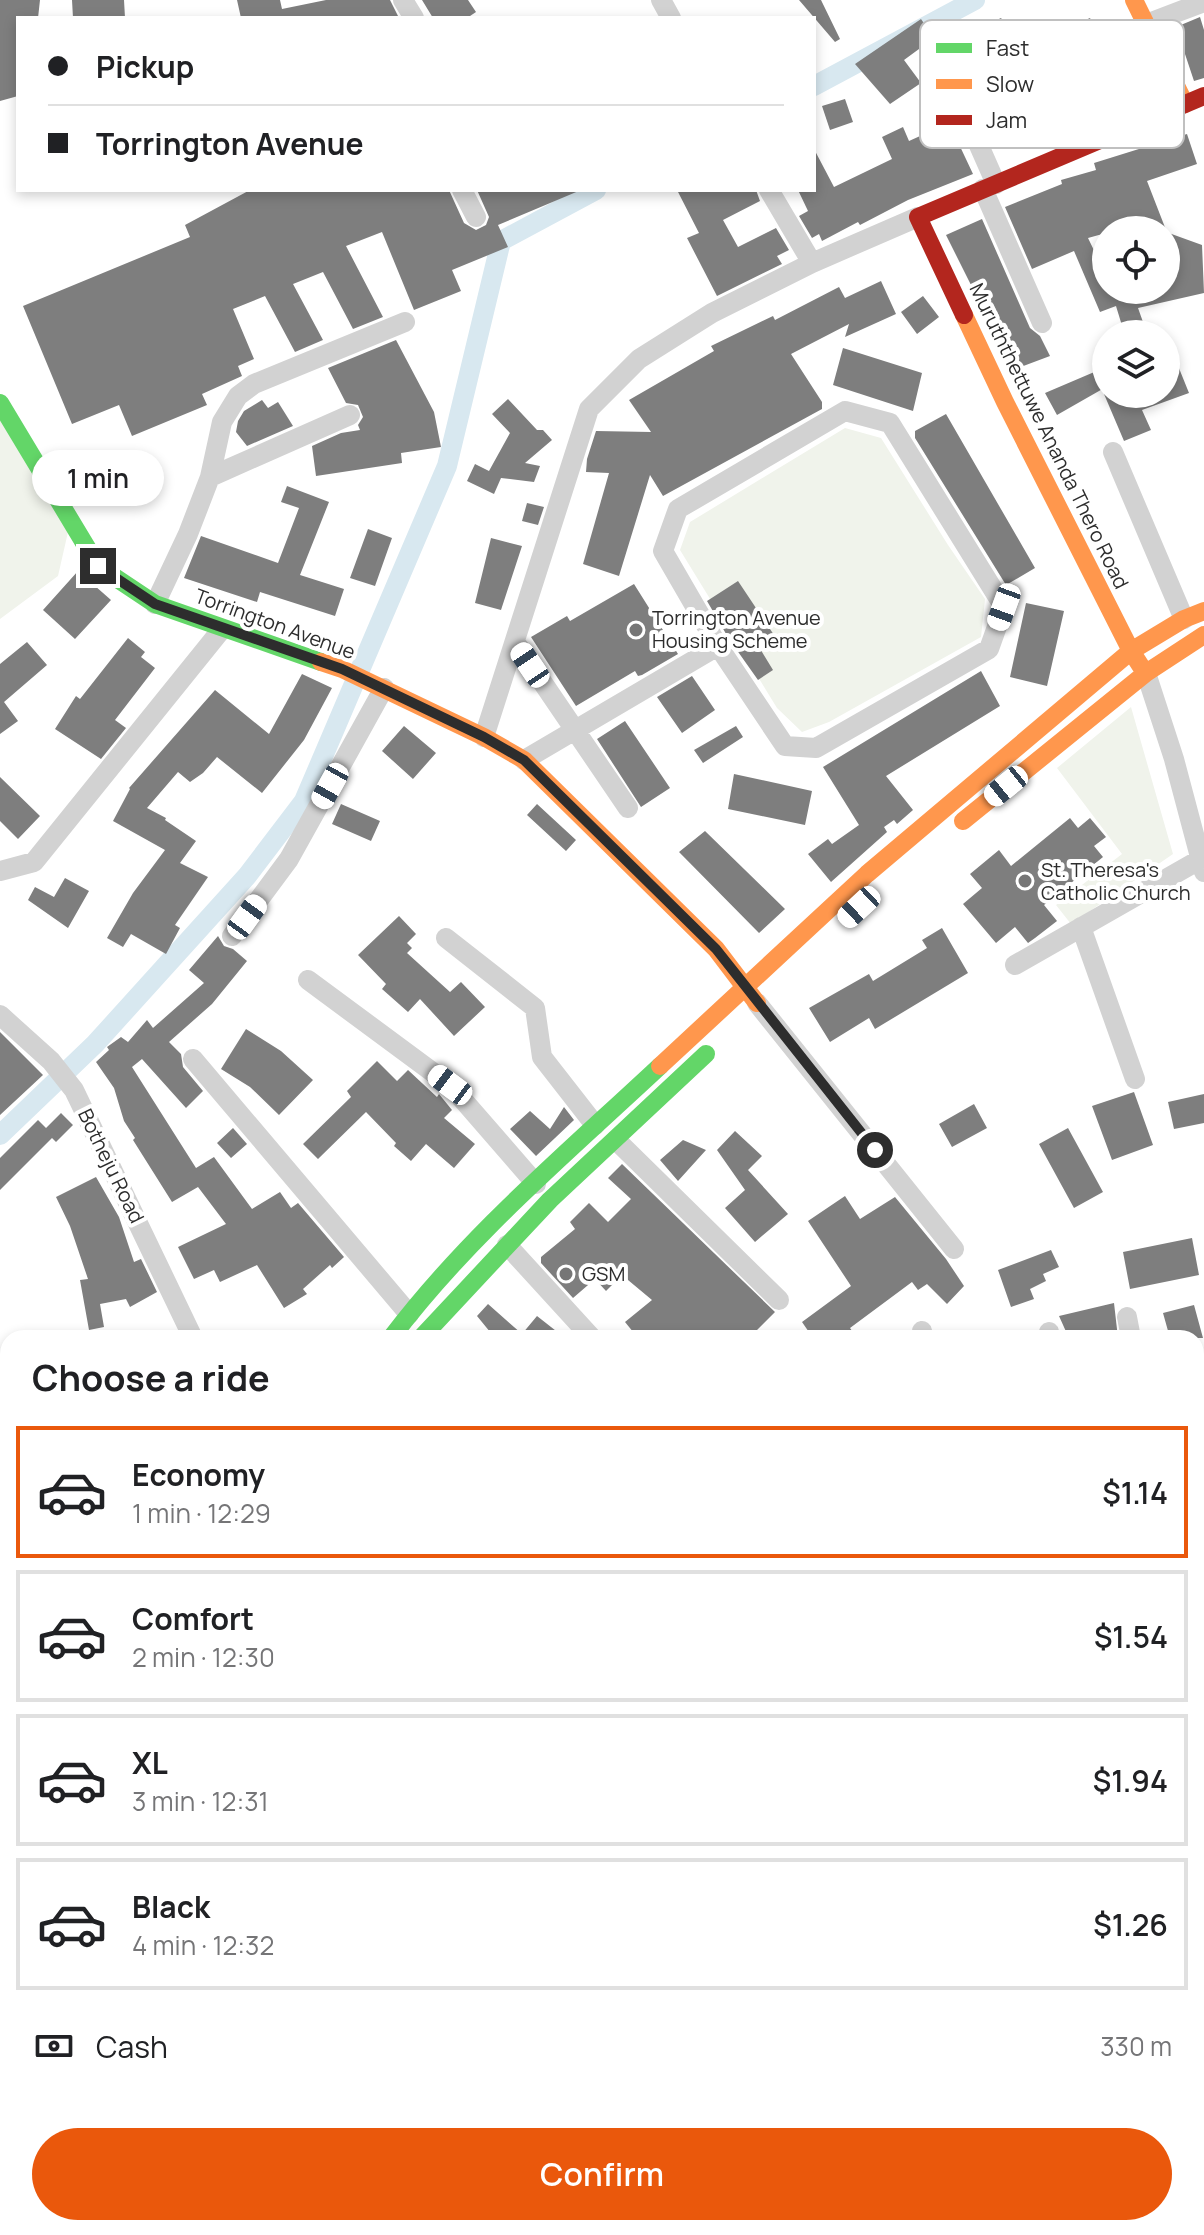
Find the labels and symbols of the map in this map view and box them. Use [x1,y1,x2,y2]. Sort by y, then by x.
legend [920,20,1184,148]
text: Fast [986,33,1029,63]
text: Slow [986,69,1034,99]
text: Jam [986,105,1027,135]
street label: Muruththettuwe Ananda Thero Road [963,279,1135,593]
callout: 1 min [32,450,164,506]
route end [80,548,116,584]
car [985,580,1023,634]
street label: Torrington Avenue [191,582,359,665]
place label: Torrington Avenue Housing Scheme [652,604,821,654]
marker: Torrington Avenue Housing Scheme [627,621,645,639]
car [507,638,553,692]
car [308,759,352,813]
car [980,762,1032,810]
place label: St. Theresa's Catholic Church [1041,856,1191,906]
marker: St. Theresa's Catholic Church [1016,872,1034,890]
car [833,882,885,932]
car [223,891,271,943]
car [424,1061,476,1109]
street label: Botheju Road [72,1104,151,1227]
route start [857,1132,893,1168]
place label: GSM [582,1260,625,1287]
marker: GSM [557,1265,575,1283]

